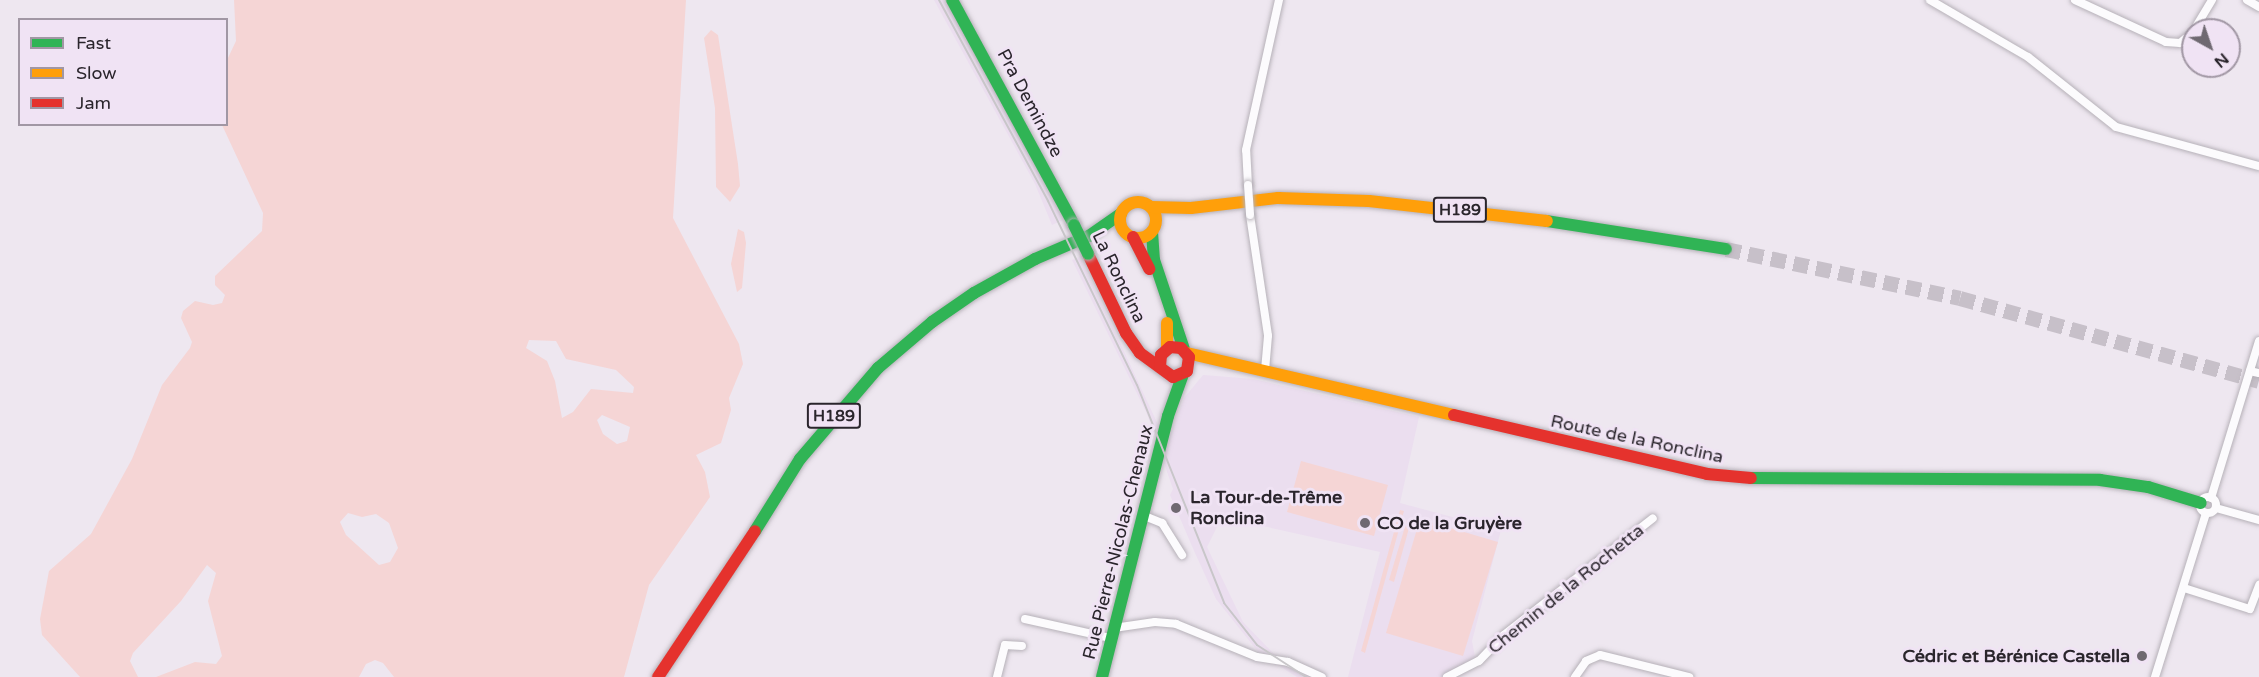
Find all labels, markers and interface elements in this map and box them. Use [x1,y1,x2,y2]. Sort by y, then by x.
legend [18,18,228,126]
north arrow [2181,18,2241,78]
text: Fast [76,32,111,54]
street label: Pra Demindze [992,45,1068,161]
text: N [2210,48,2233,72]
text: Slow [76,62,117,84]
text: Jam [76,92,111,114]
road number: H189 [1432,197,1488,223]
street label: La Ronclina [1087,228,1151,326]
road number: H189 [806,403,862,429]
street label: Route de la Ronclina [1549,410,1725,468]
street label: Rue Pierre-Nicolas-Chenaux [1078,422,1158,662]
place label: La Tour-de-Trême Ronclina [1190,487,1342,530]
marker: La Tour-de-Trême Ronclina [1167,499,1185,517]
place label: CO de la Gruyère [1377,512,1522,534]
marker: CO de la Gruyère [1358,516,1372,530]
street label: Chemin de la Rochetta [1484,520,1648,658]
place label: Cédric et Bérénice Castella [1902,645,2130,667]
marker: Cédric et Bérénice Castella [2135,649,2149,663]

